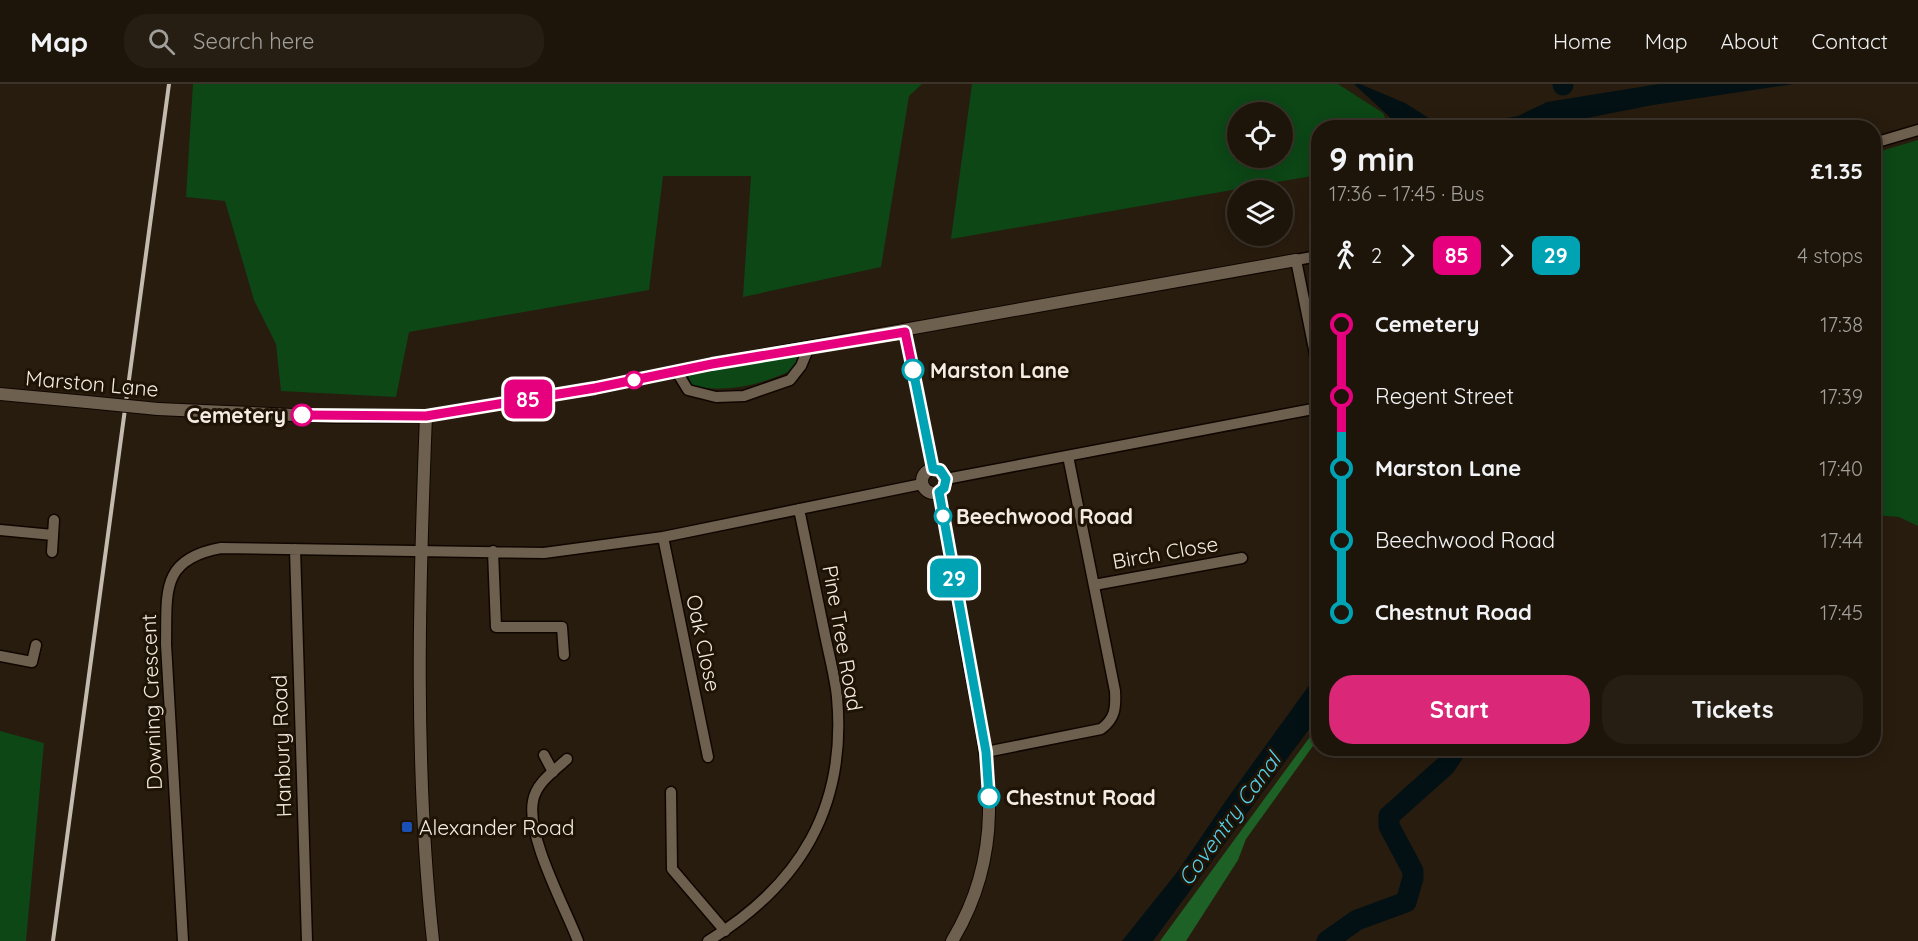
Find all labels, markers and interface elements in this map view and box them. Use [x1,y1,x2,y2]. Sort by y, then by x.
search box [124,14,544,68]
text: Map [30,24,88,59]
icon: search [145,25,178,58]
text: Search here [193,27,315,55]
text: Home [1553,28,1612,54]
text: Map [1645,28,1688,54]
text: About [1721,28,1779,54]
text: Contact [1812,28,1888,54]
map controls [1227,102,1293,246]
button: locate [1227,102,1293,168]
text: 9 min [1329,138,1415,179]
text: £1.35 [1811,157,1863,185]
button: layers [1227,180,1293,246]
text: 17:36 – 17:45 · Bus [1329,181,1484,206]
icon: walk [1329,239,1362,272]
icon: forward [1391,239,1424,272]
icon: forward [1490,239,1523,272]
text: 85 [1445,242,1469,268]
text: 29 [1544,242,1568,268]
text: 2 [1371,243,1382,268]
text: 4 stops [1797,243,1863,268]
text: Cemetery [1375,310,1479,338]
text: 17:38 [1820,312,1863,337]
place label: Marston Lane [930,357,1070,383]
marker: Marston Lane [902,359,924,381]
street label: Marston Lane [24,364,160,402]
unlabelled marker [625,371,643,389]
line badge: 85 [501,380,555,418]
text: Regent Street [1375,382,1514,410]
text: 17:39 [1820,384,1863,409]
text: 85 [516,386,540,412]
place label: Cemetery [186,402,286,428]
marker: Cemetery [291,404,313,426]
text: Marston Lane [1375,454,1521,482]
text: 17:40 [1819,456,1863,481]
place label: Beechwood Road [956,503,1133,529]
marker: Beechwood Road [934,507,952,525]
text: Beechwood Road [1375,526,1555,554]
text: 17:44 [1821,528,1863,553]
street label: Birch Close [1110,530,1220,574]
line badge: 29 [927,558,981,598]
street label: Pine Tree Road [817,563,869,713]
text: 29 [942,565,966,591]
street label: Oak Close [681,592,727,694]
text: Chestnut Road [1375,598,1532,626]
text: 17:45 [1820,600,1863,625]
street label: Downing Crescent [135,613,167,791]
street label: Hanbury Road [266,674,296,818]
button: Start [1329,675,1590,744]
button: Tickets [1602,675,1863,744]
water label: Coventry Canal [1171,745,1288,891]
place label: Chestnut Road [1006,784,1156,810]
marker: Chestnut Road [978,786,1000,808]
place label: Alexander Road [419,814,574,840]
marker: Alexander Road [400,820,414,834]

